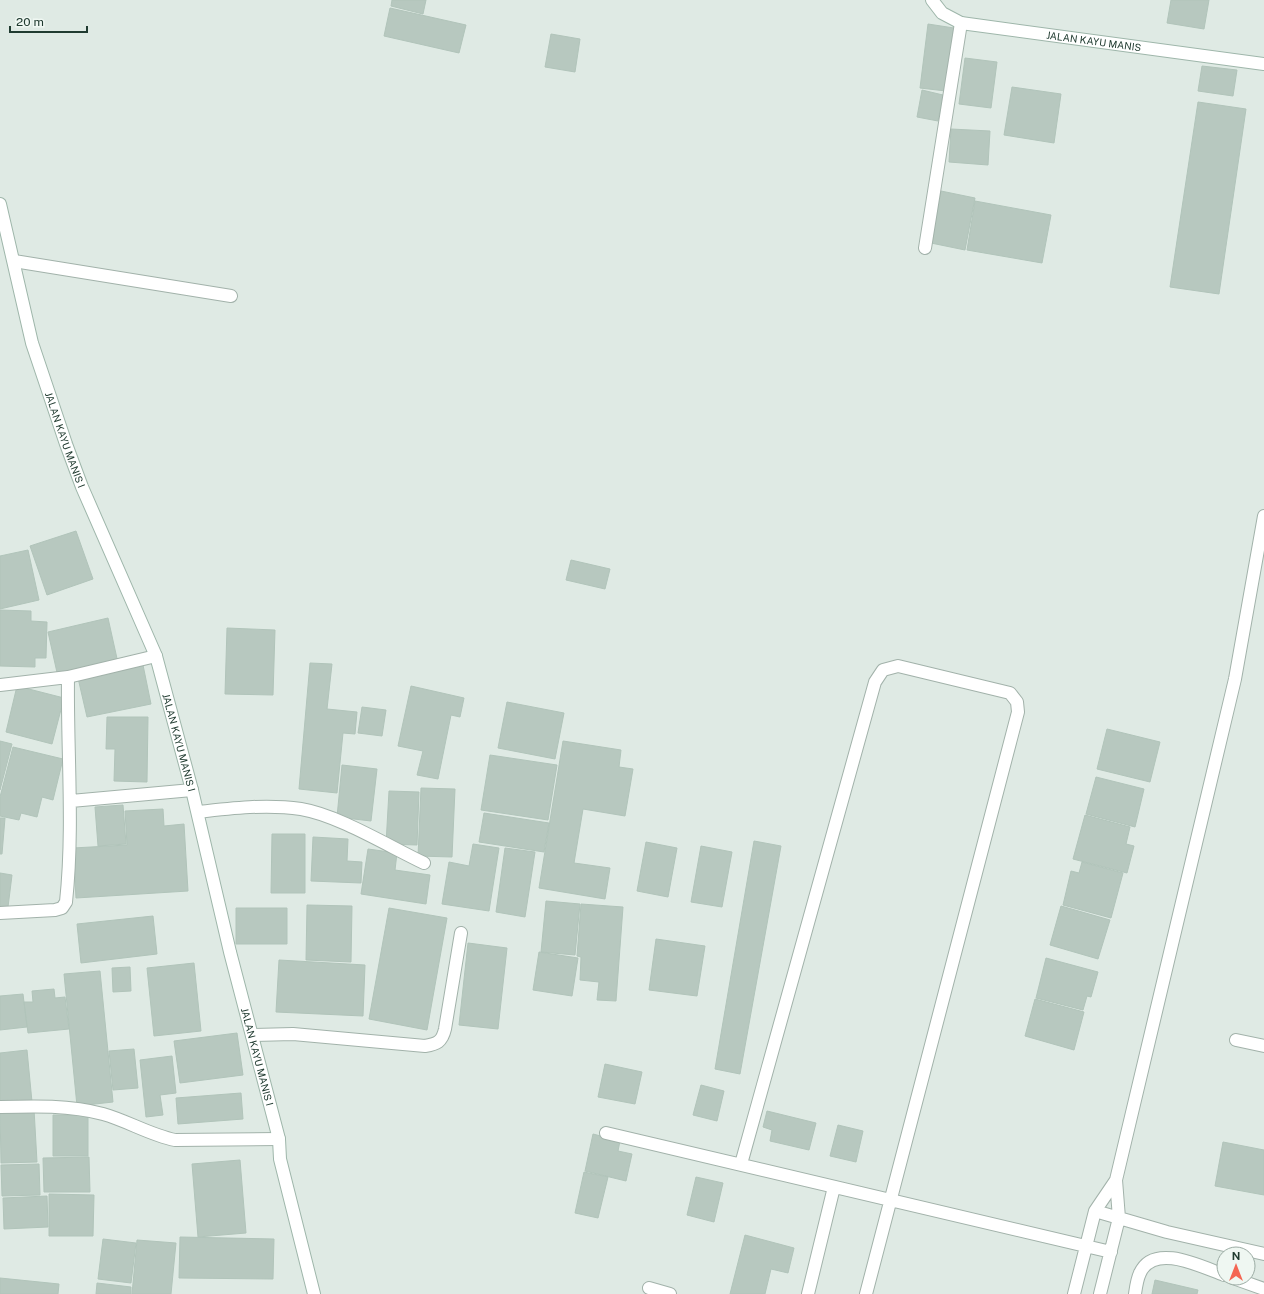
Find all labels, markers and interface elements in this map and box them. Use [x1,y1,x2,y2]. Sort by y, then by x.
scale bar [10,8,87,34]
text: 20 m [16,15,44,29]
street label: JALAN KAYU MANIS [1046,29,1142,53]
street label: JALAN KAYU MANIS I [43,390,88,489]
street label: JALAN KAYU MANIS I [160,692,198,793]
street label: JALAN KAYU MANIS I [239,1006,276,1107]
north arrow [1216,1246,1256,1286]
text: N [1232,1250,1240,1262]

